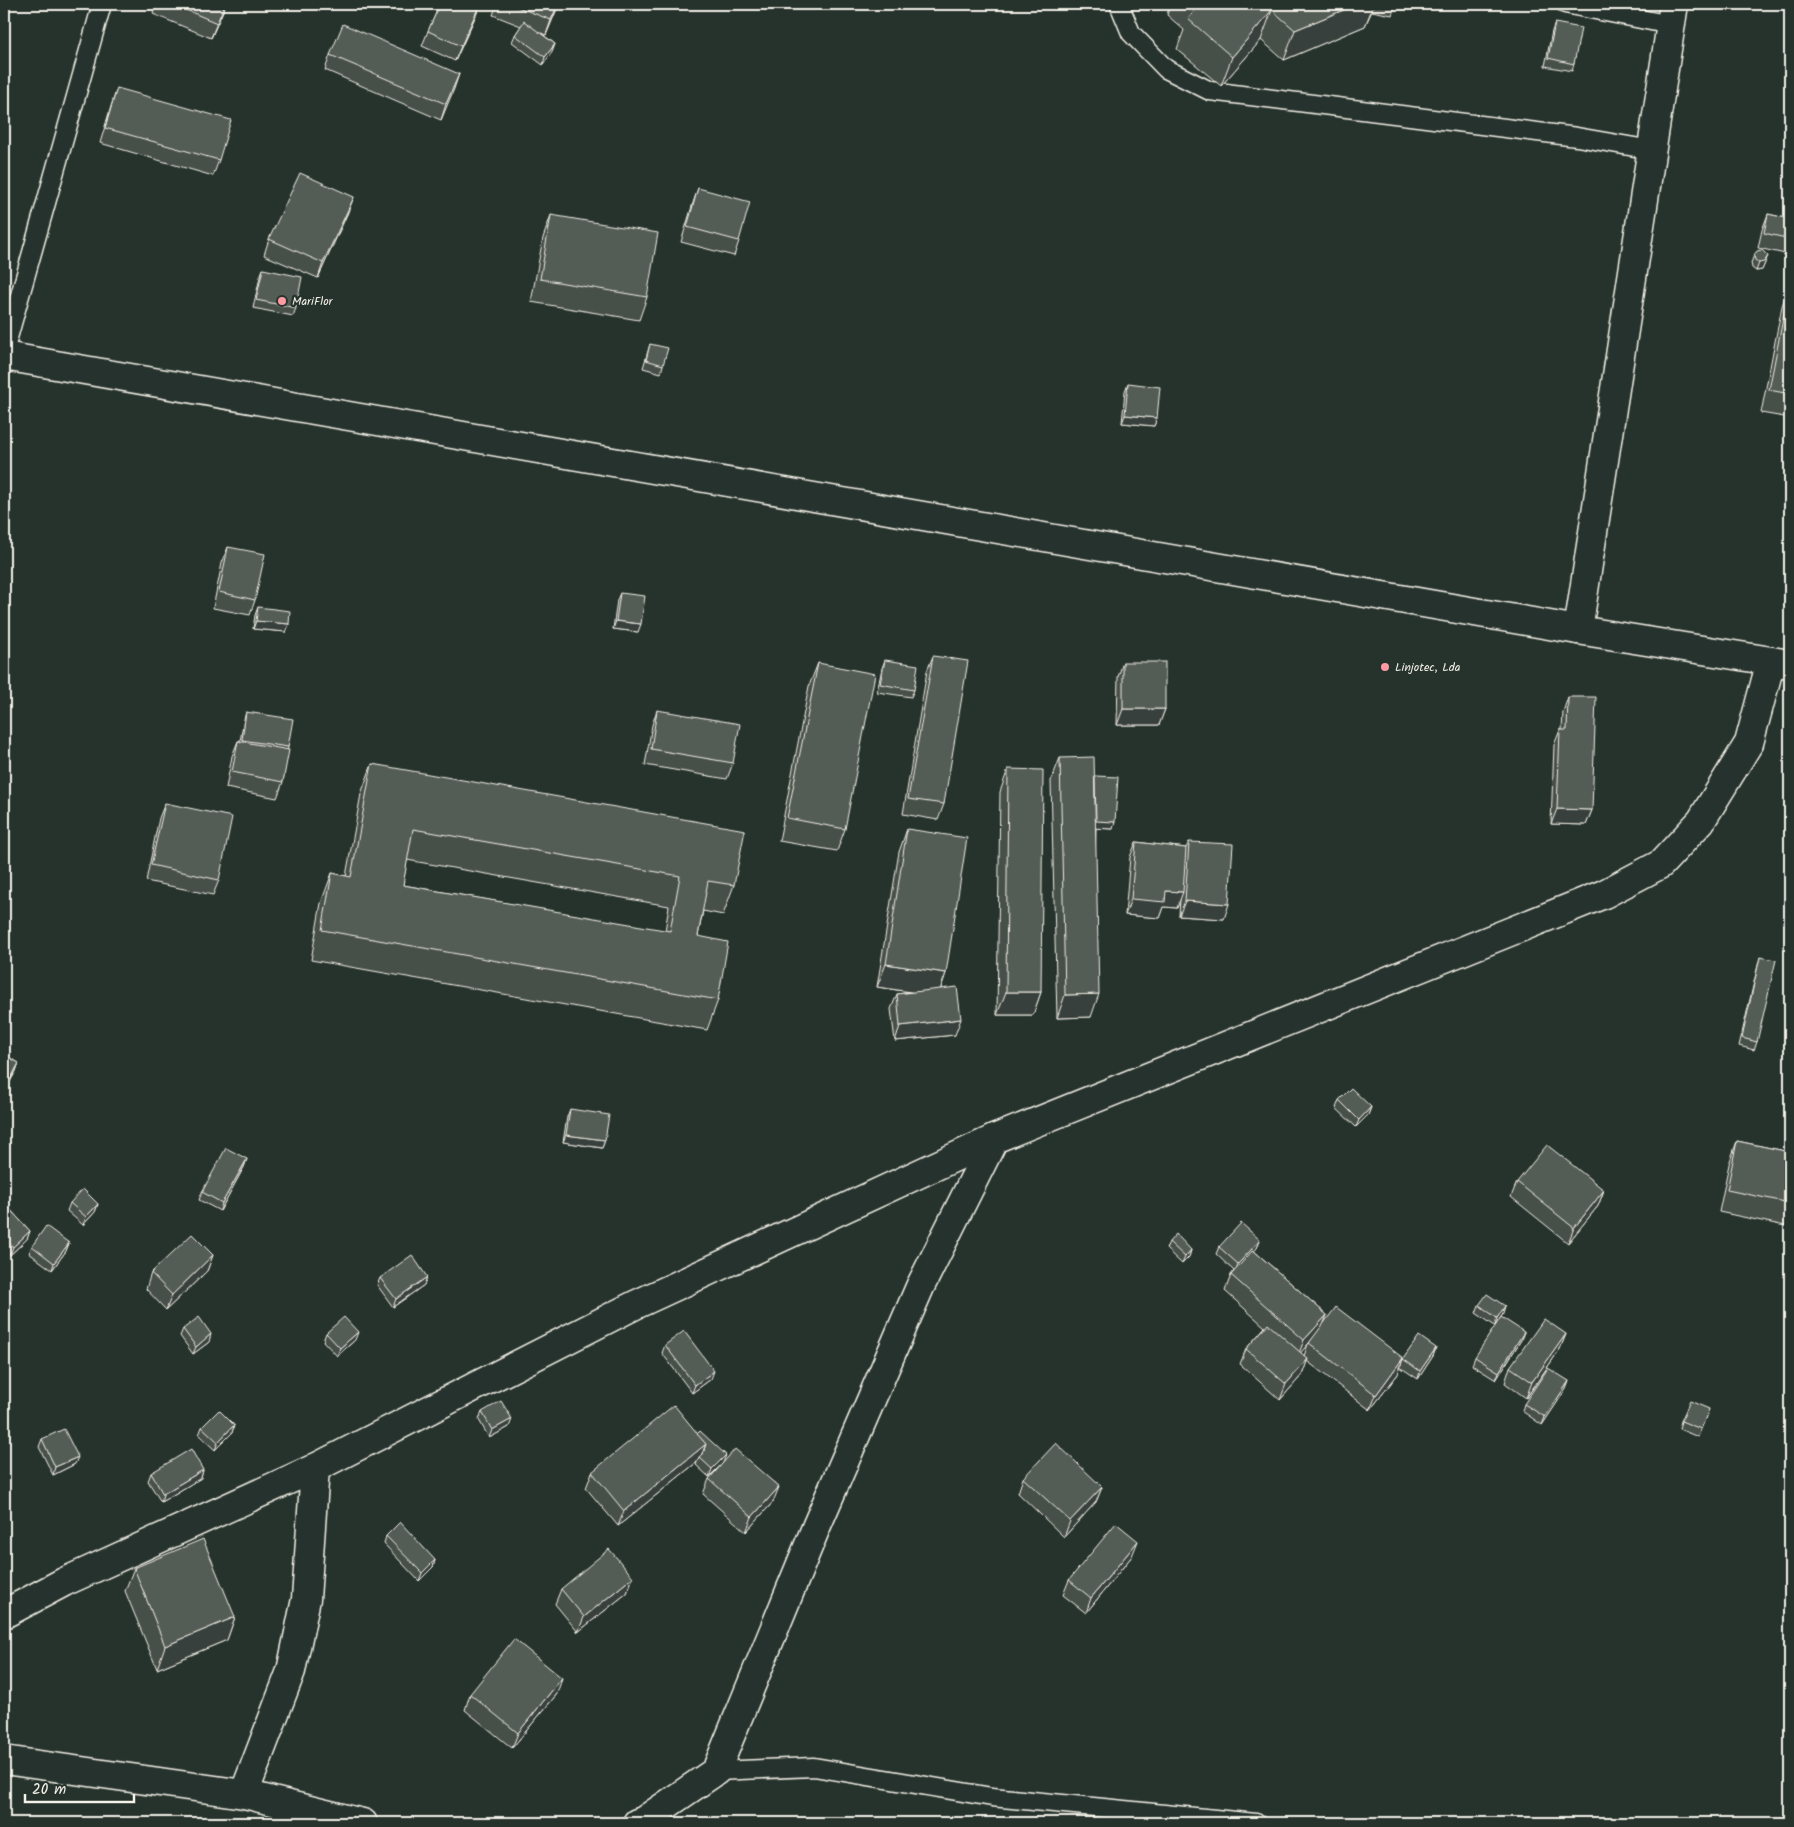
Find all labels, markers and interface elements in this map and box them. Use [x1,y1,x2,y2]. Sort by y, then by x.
place label: MariFlor [292,292,334,311]
marker: MariFlor [276,295,288,307]
place label: Linjotec, Lda [1395,658,1461,677]
marker: Linjotec, Lda [1379,661,1391,673]
scale bar [25,1772,134,1804]
text: 20 m [32,1778,66,1802]

